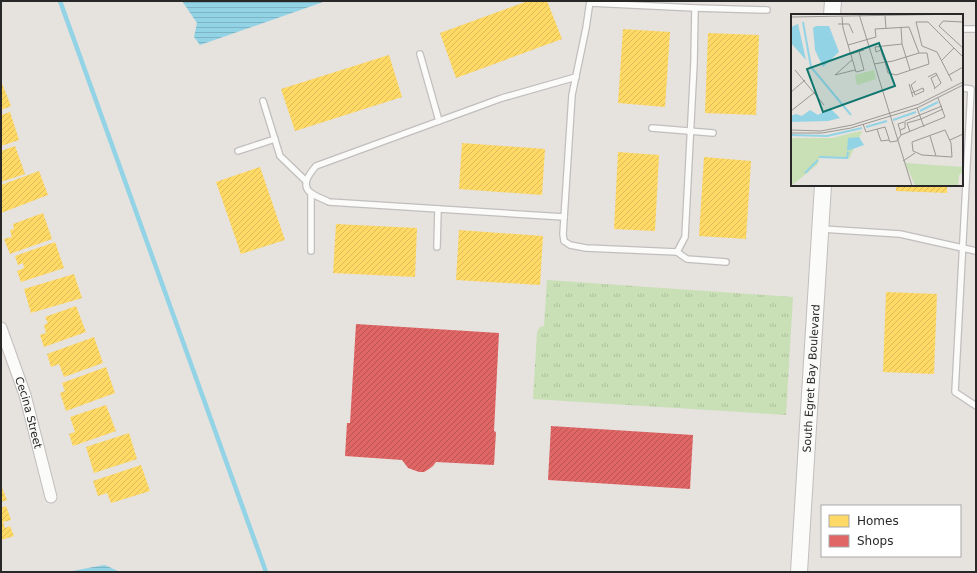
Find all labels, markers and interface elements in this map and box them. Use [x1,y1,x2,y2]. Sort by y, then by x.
inset map [791,14,963,186]
street label: South Egret Bay Boulevard [800,304,822,453]
street label: Cecina Street [12,375,45,451]
legend [821,505,961,557]
text: Homes [857,514,899,528]
text: Shops [857,534,893,548]

